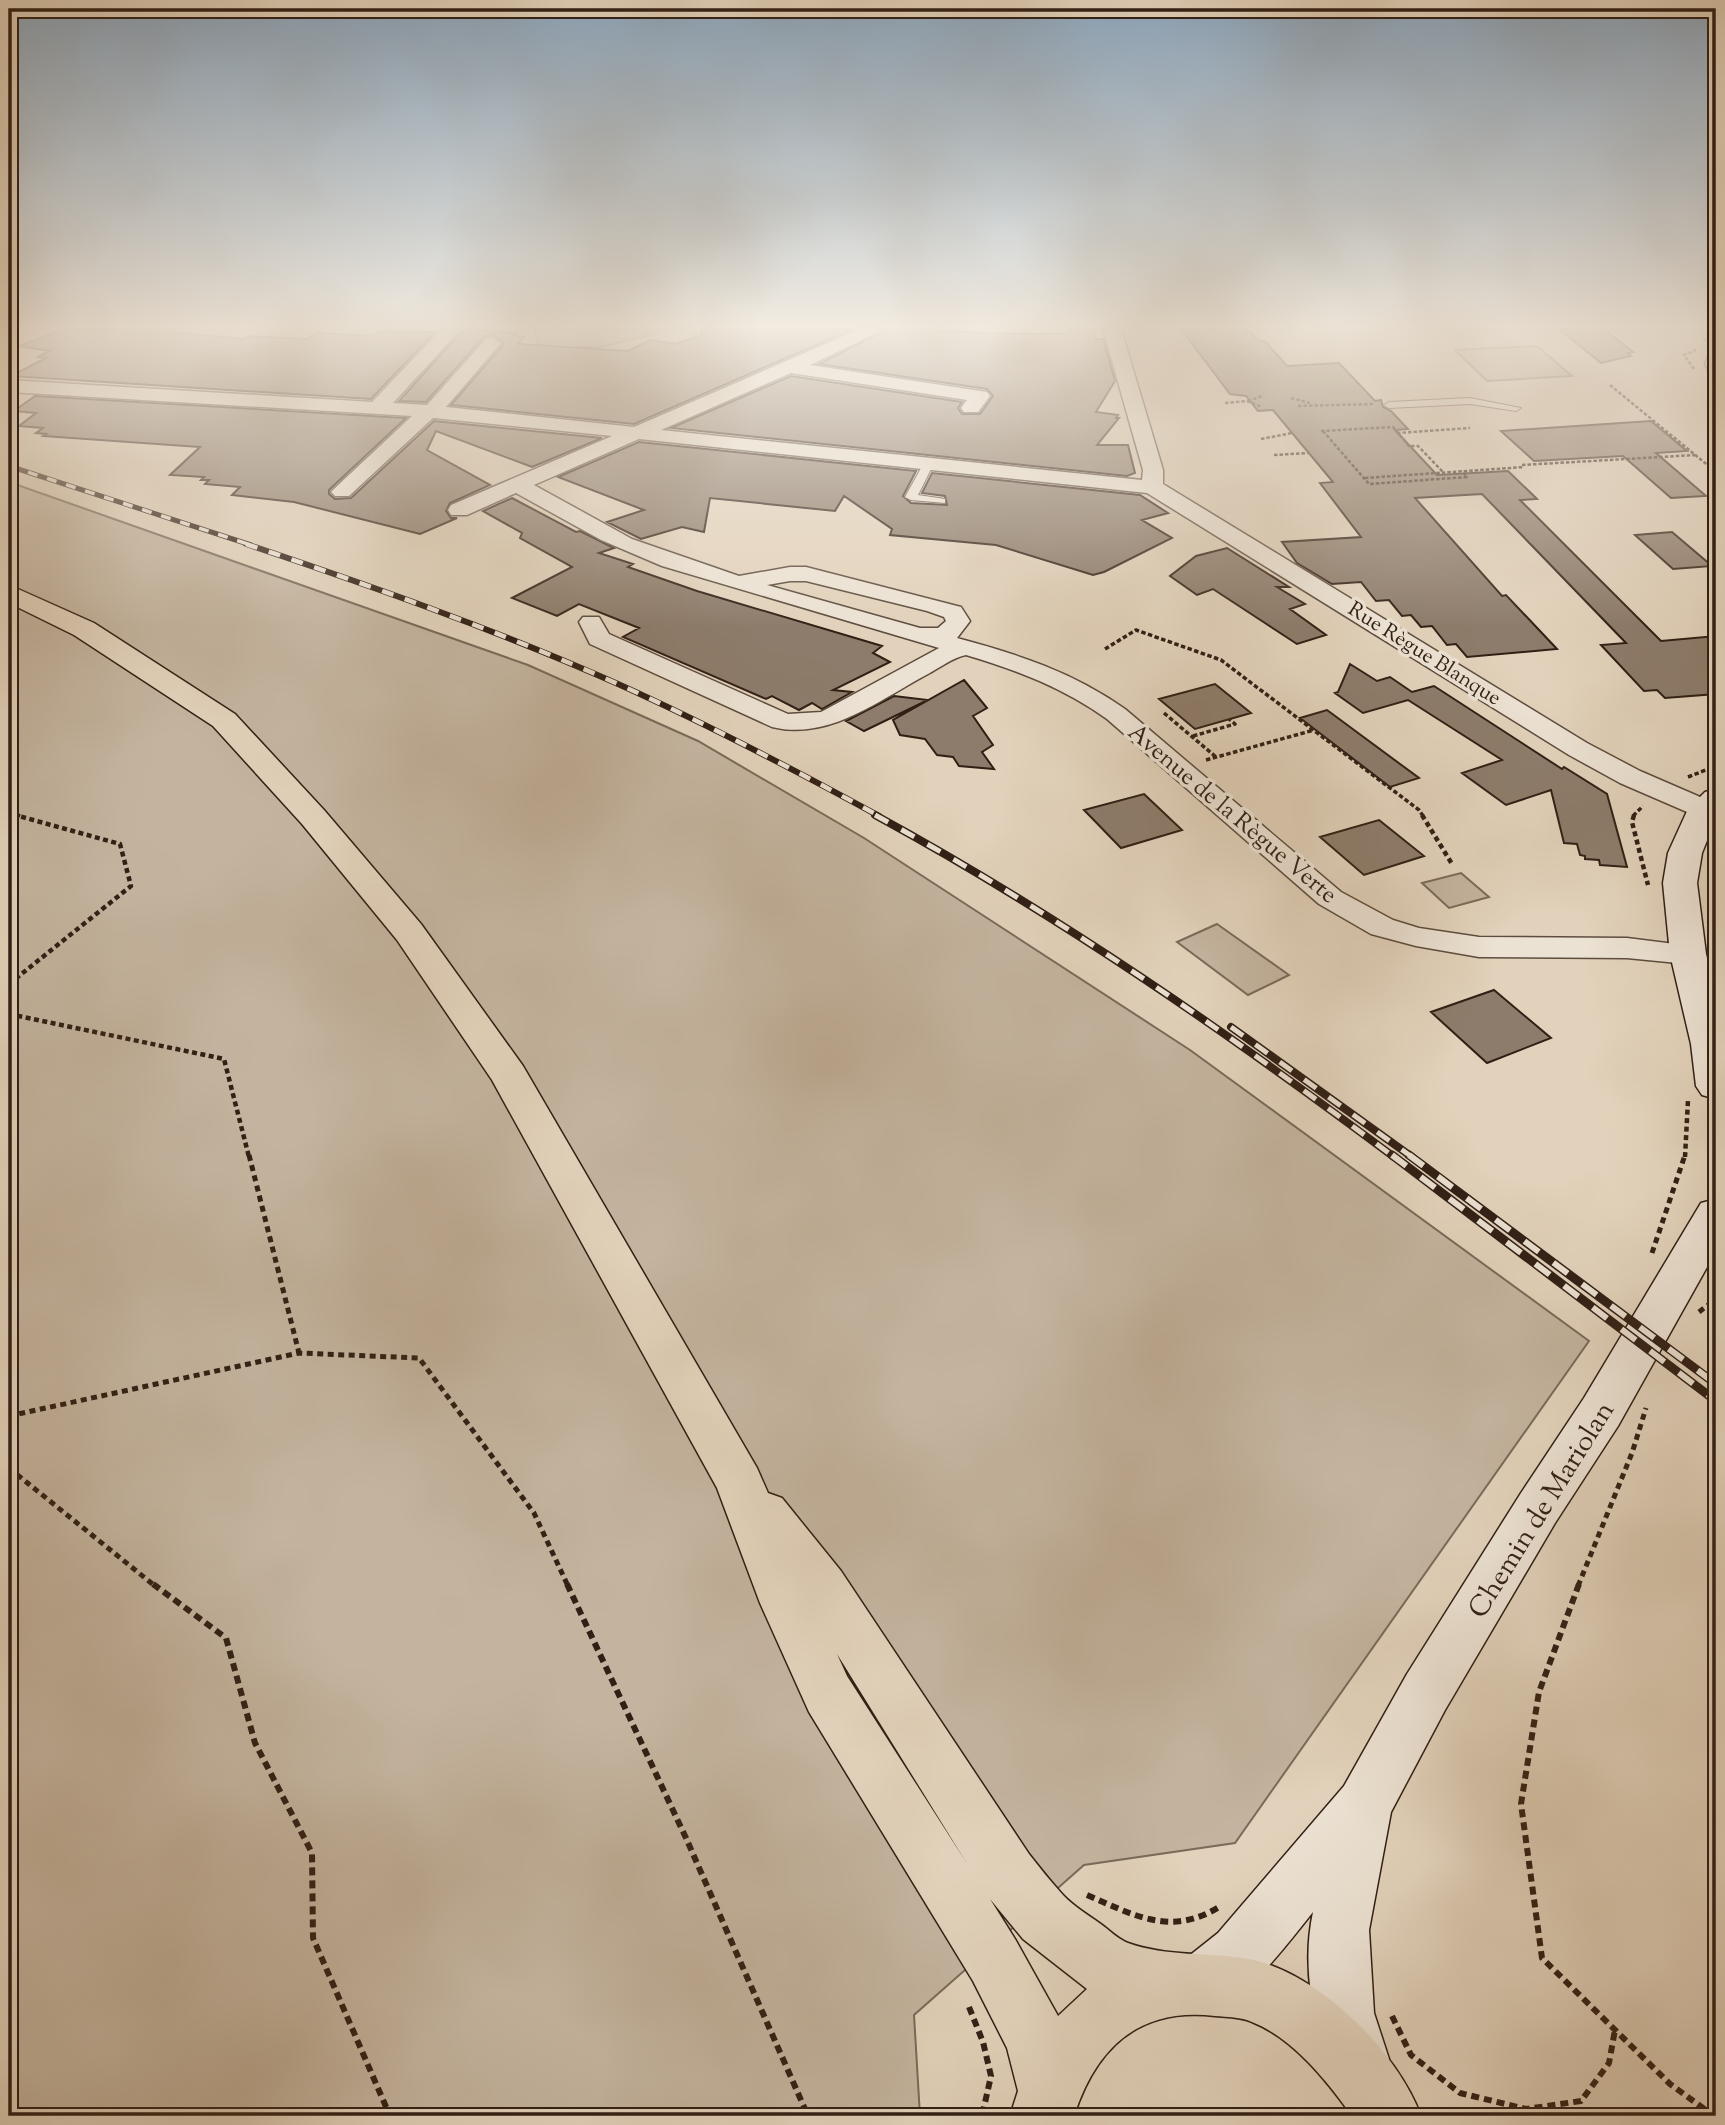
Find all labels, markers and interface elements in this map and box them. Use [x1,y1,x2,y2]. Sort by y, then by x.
street label: Rue Règue Blanque [1341,595,1507,714]
street label: Avenue de la Règue Verte [1120,717,1344,912]
street label: Chemin de Mariolan [1460,1394,1625,1627]

